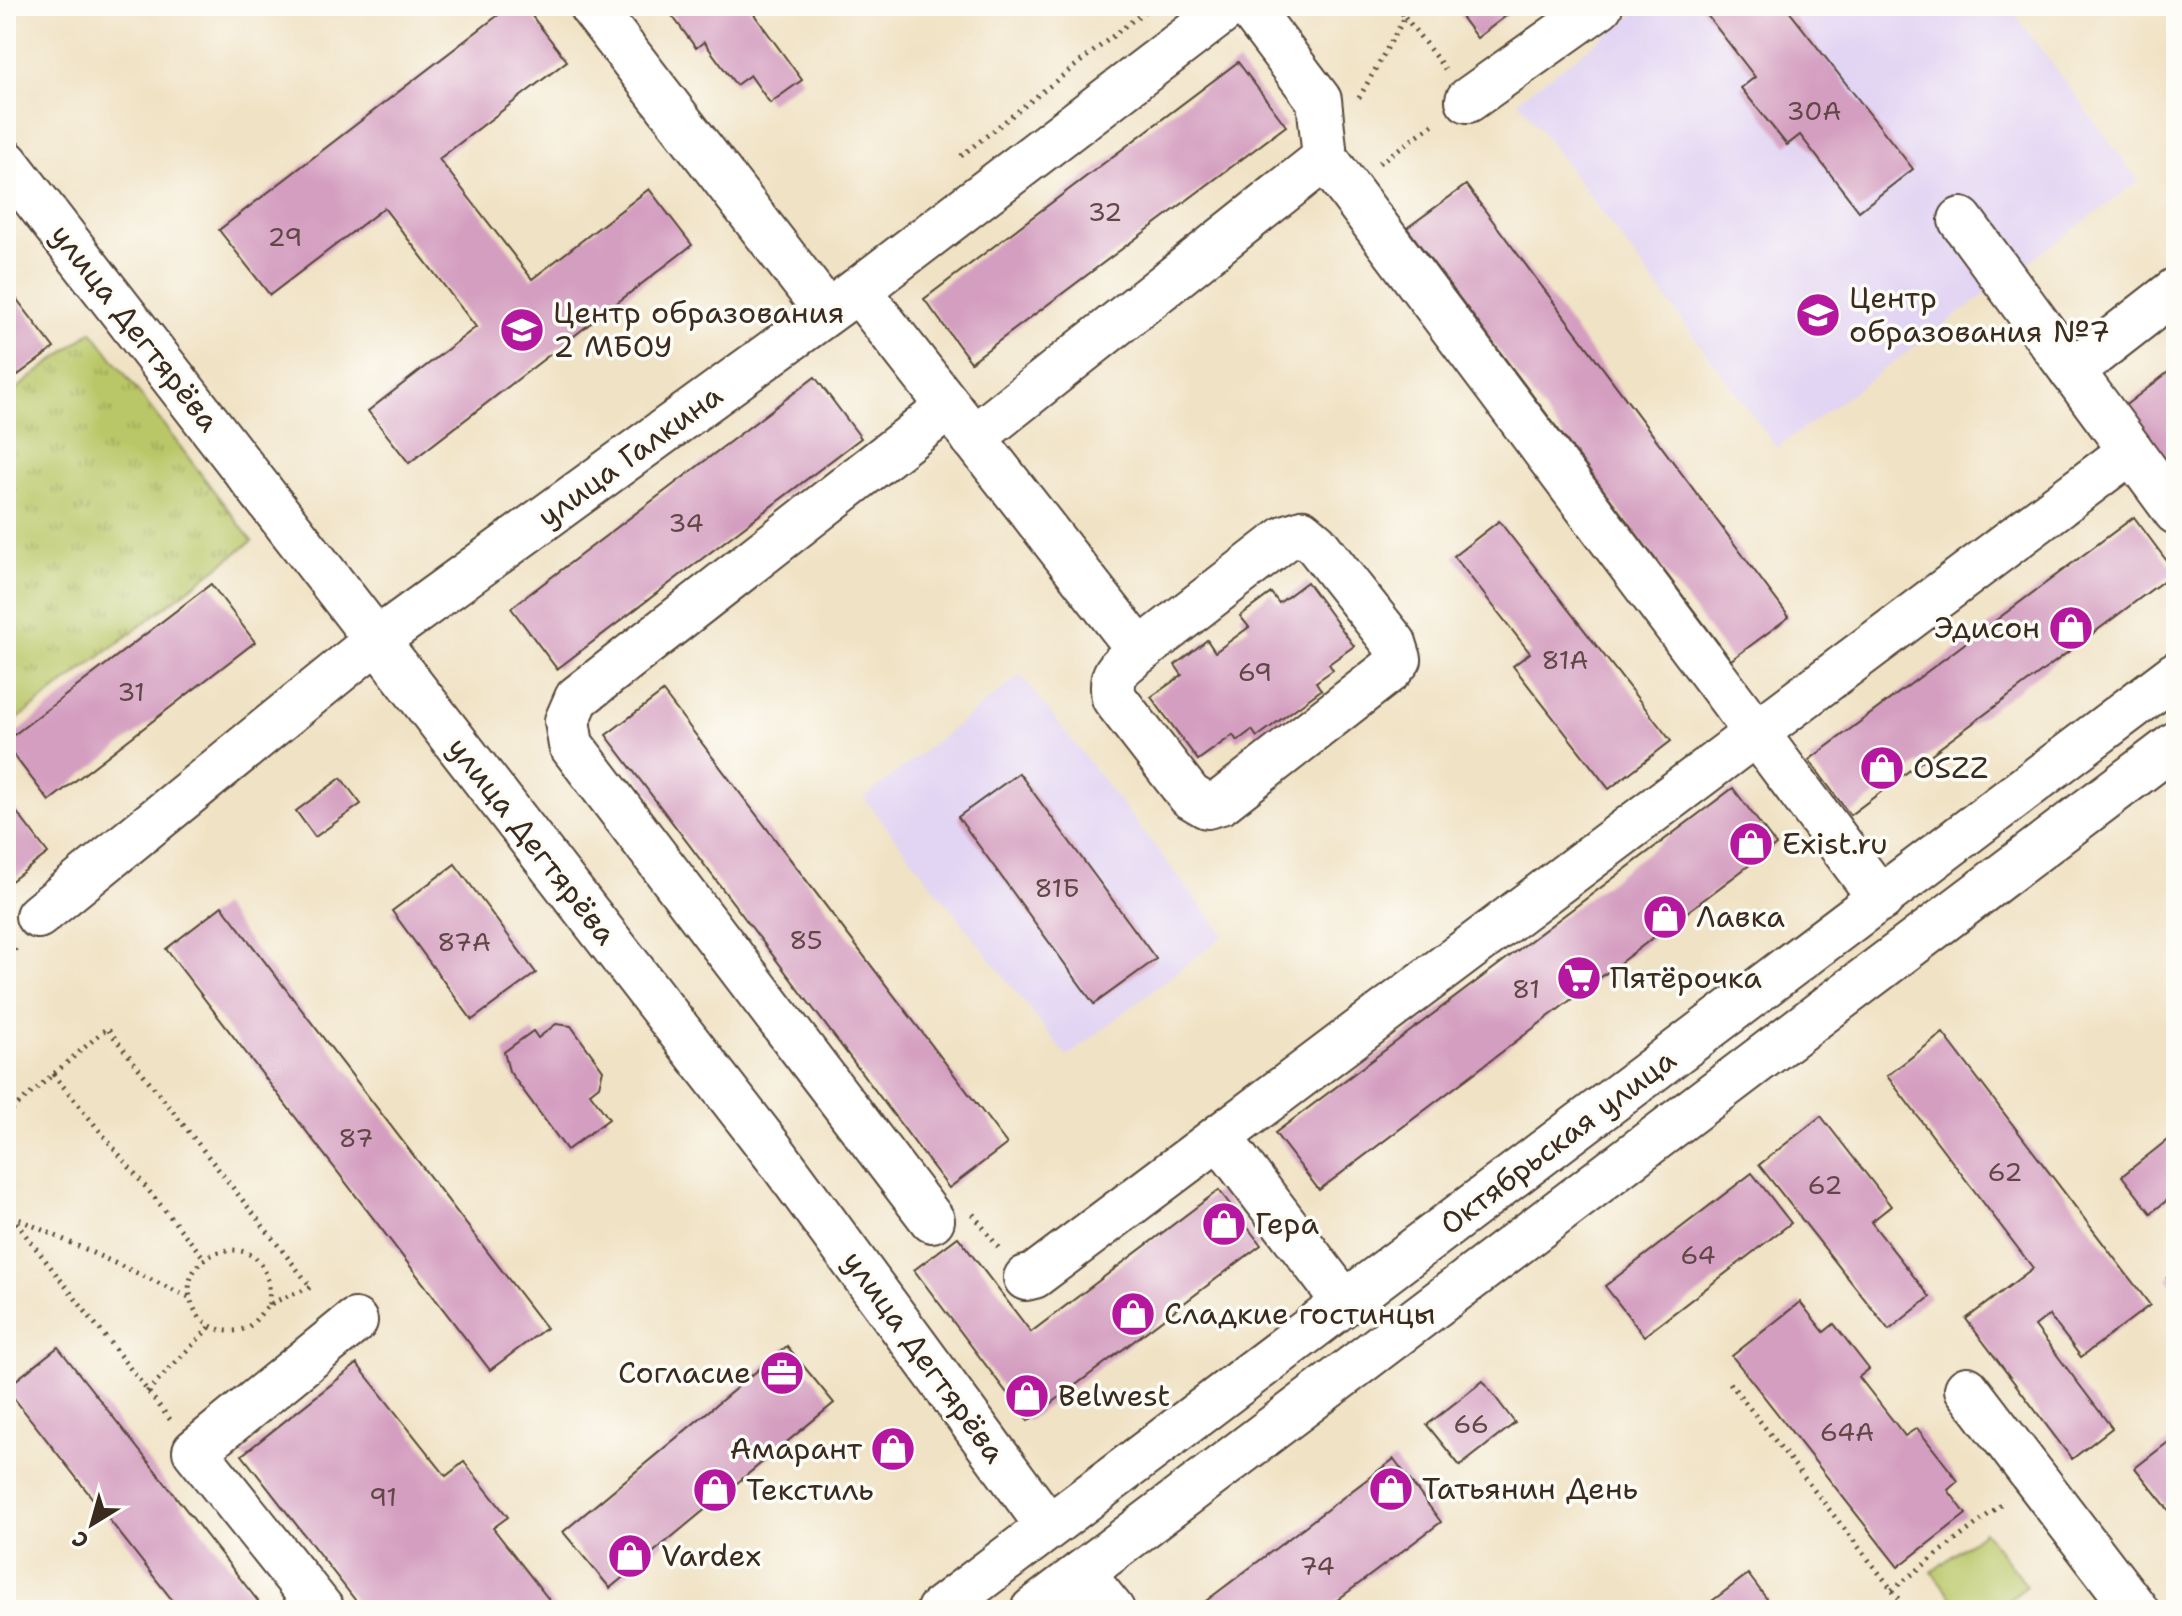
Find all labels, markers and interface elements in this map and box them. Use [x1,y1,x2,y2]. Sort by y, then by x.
house number: 30А [1787,93,1841,128]
house number: 32 [1088,194,1122,229]
street label: улица Дегтярёва [41,215,230,440]
house number: 29 [267,219,303,254]
place label: Центр образования №7 [1849,277,2110,352]
school or university icon: Центр образования №7 [1794,291,1842,339]
place label: Центр образования 2 МБОУ [553,292,845,367]
school or university icon: Центр образования 2 МБОУ [498,306,546,354]
street label: улица Галкина [529,374,731,537]
house number: 34 [668,505,704,540]
shop icon: Эдисон [2047,604,2095,652]
place label: Эдисон [1934,607,2040,648]
house number: 81А [1542,642,1588,677]
house number: 69 [1238,654,1272,689]
house number: 31 [117,674,145,709]
street label: улица Дегтярёва [438,728,627,953]
shop icon: OSZZ [1858,744,1906,792]
place label: OSZZ [1913,747,1988,788]
shop icon: Exist.ru [1727,820,1775,868]
place label: Exist.ru [1782,823,1888,864]
house number: 81Б [1034,870,1080,905]
shop icon: Лавка [1641,893,1689,941]
place label: Лавка [1696,896,1785,937]
house number: 85 [789,922,823,957]
house number: 87А [437,924,491,959]
supermarket icon: Пятёрочка [1555,954,1603,1002]
place label: Пятёрочка [1610,957,1762,998]
house number: 81 [1512,971,1540,1006]
street label: Октябрьская улица [1431,1039,1684,1244]
house number: 87 [339,1120,373,1155]
house number: 62 [1988,1154,2022,1189]
house number: 62 [1808,1167,1842,1202]
shop icon: Гера [1200,1200,1248,1248]
place label: Гера [1255,1203,1319,1244]
house number: 64 [1680,1237,1716,1272]
street label: улица Дегтярёва [833,1242,1016,1471]
shop icon: Сладкие гостинцы [1109,1290,1157,1338]
place label: Сладкие гостинцы [1164,1293,1436,1334]
office icon: Согласие [758,1349,806,1397]
place label: Согласие [618,1352,751,1393]
shop icon: Belwest [1003,1372,1051,1420]
place label: Belwest [1058,1375,1170,1416]
house number: 66 [1453,1406,1489,1441]
house number: 64А [1820,1414,1874,1449]
shop icon: Амарант [869,1425,917,1473]
place label: Амарант [730,1428,863,1469]
shop icon: Татьянин День [1367,1465,1415,1513]
shop icon: Текстиль [691,1466,739,1514]
place label: Татьянин День [1422,1468,1638,1509]
place label: Текстиль [746,1469,874,1510]
house number: 91 [369,1479,397,1514]
north arrow [52,1484,132,1564]
text: С [66,1524,94,1555]
shop icon: Vardex [606,1532,654,1580]
place label: Vardex [661,1535,761,1576]
house number: 74 [1299,1548,1335,1583]

